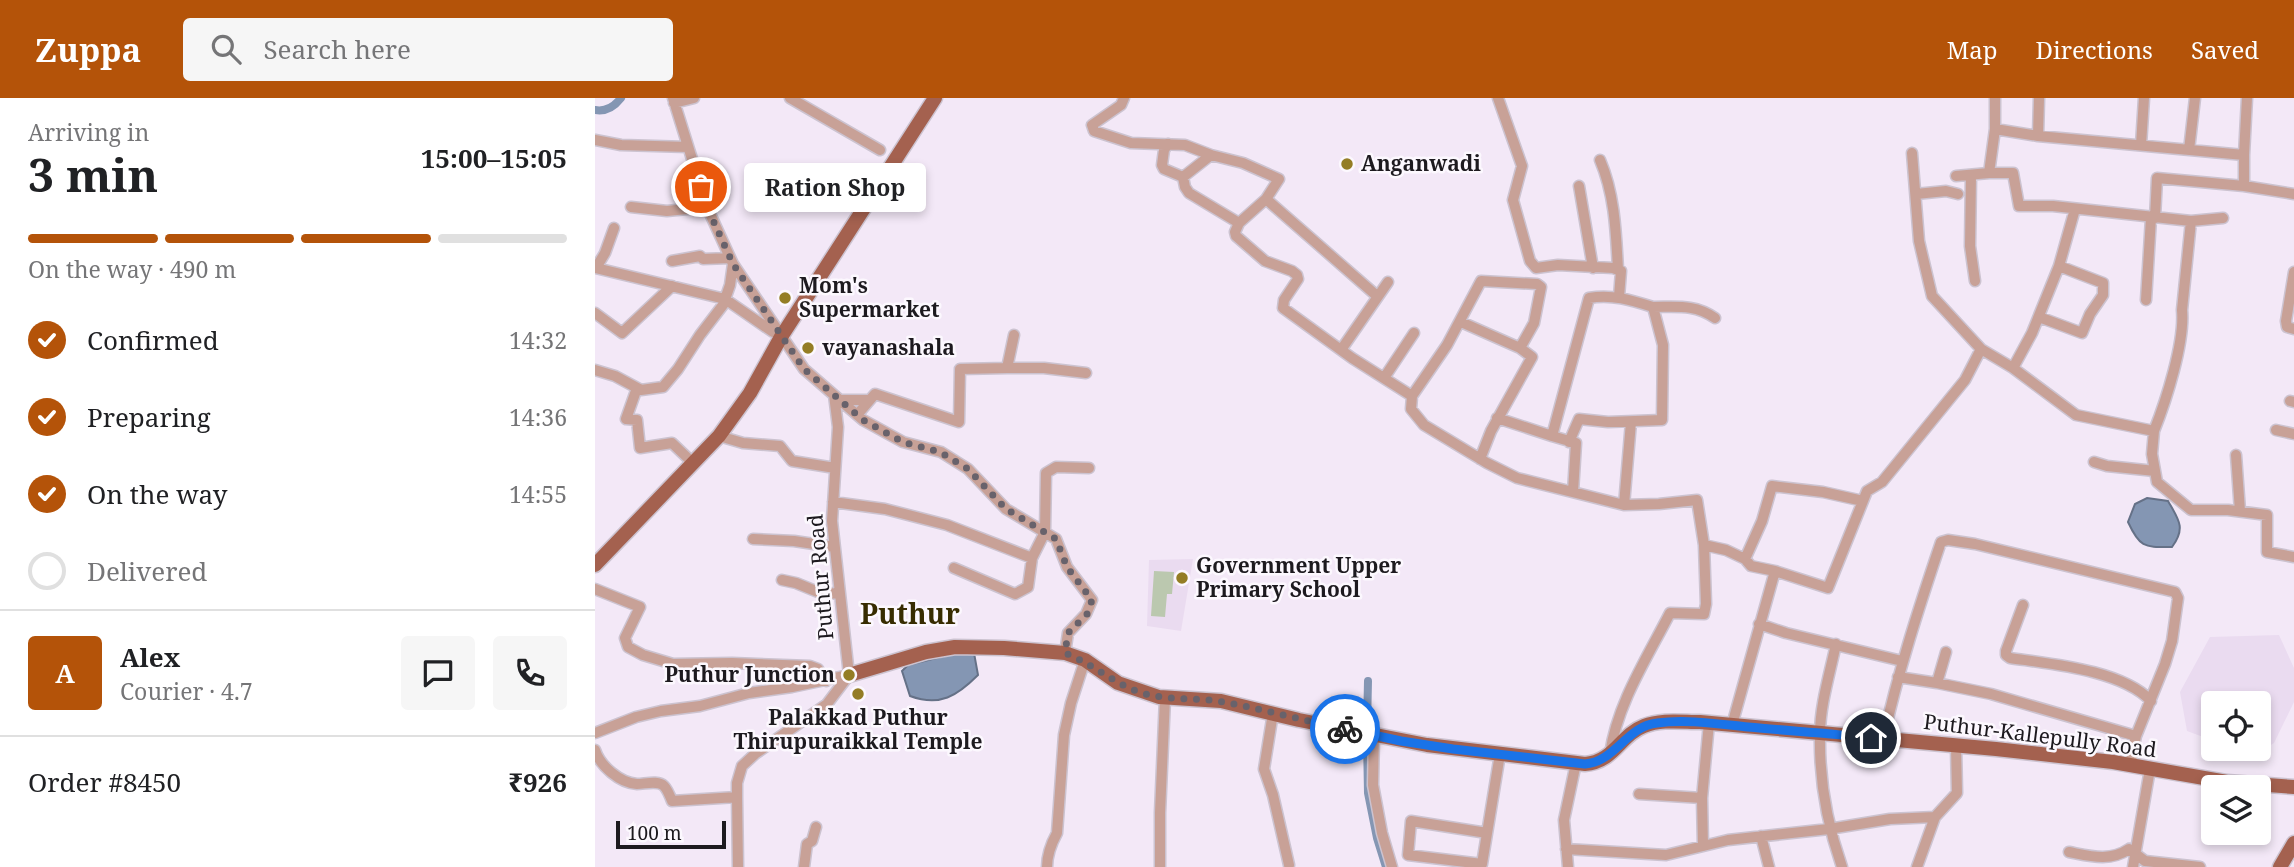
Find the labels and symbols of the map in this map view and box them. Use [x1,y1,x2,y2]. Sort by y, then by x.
place label: Anganwadi [1361,149,1481,177]
marker: Anganwadi [1339,156,1355,172]
pin [671,157,731,217]
callout: Ration Shop [743,162,925,212]
place label: Mom's Supermarket [799,271,940,323]
marker: Mom's Supermarket [777,290,793,306]
place label: vayanashala [822,333,955,361]
marker: vayanashala [800,340,816,356]
street label: Puthur Road [801,513,839,641]
place label: Government Upper Primary School [1196,551,1401,603]
marker: Government Upper Primary School [1174,570,1190,586]
district label: Puthur [860,594,960,632]
place label: Puthur Junction [664,660,835,688]
marker: Puthur Junction [841,667,857,683]
marker: Palakkad Puthur Thirupuraikkal Temple [850,686,866,702]
courier [1310,694,1380,764]
place label: Palakkad Puthur Thirupuraikkal Temple [734,703,983,755]
street label: Puthur-Kallepully Road [1922,707,2158,763]
pin [1841,708,1901,768]
scale bar [616,818,726,850]

